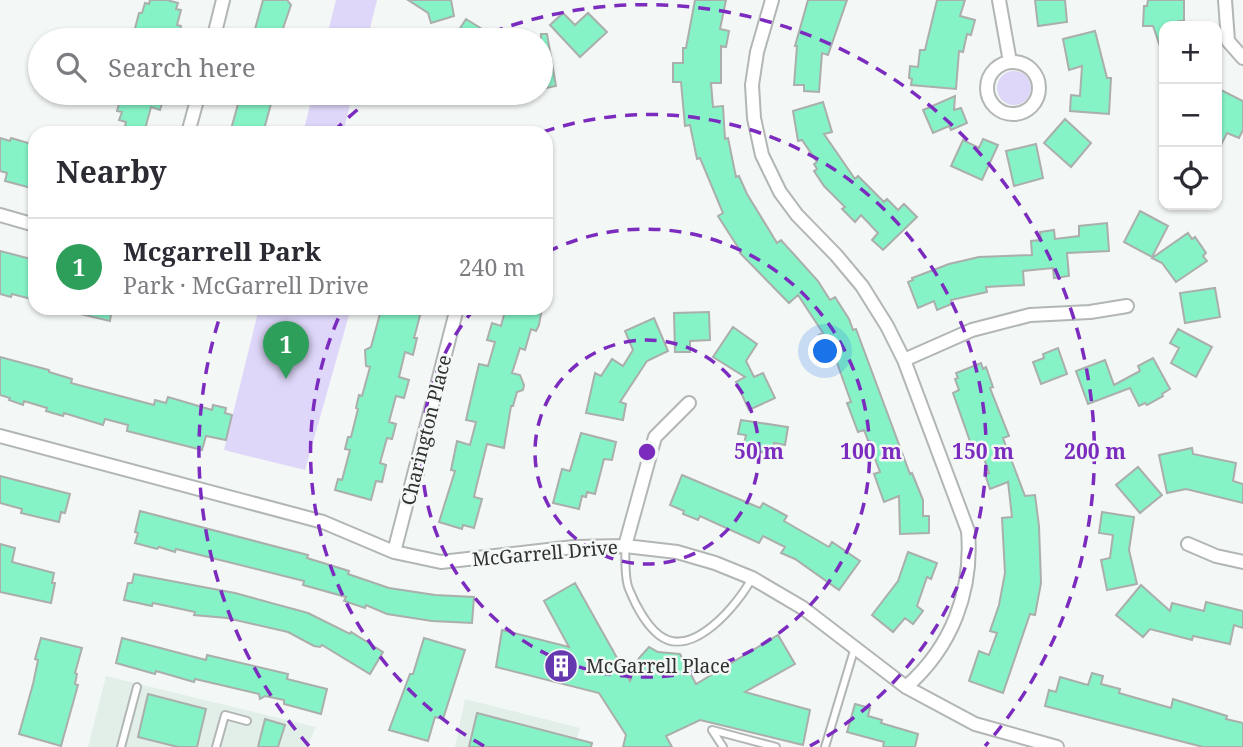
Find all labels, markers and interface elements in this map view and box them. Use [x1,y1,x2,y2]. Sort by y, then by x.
map controls [1159,21,1222,210]
button: + [1159,21,1222,84]
search box [28,28,553,105]
icon: search [52,48,90,86]
text: Search here [108,49,256,85]
button: − [1159,84,1222,147]
button: locate [1159,147,1222,210]
text: Nearby [56,151,167,192]
text: Mcgarrell Park [123,233,321,269]
text: 1 [73,251,86,283]
text: 240 m [459,251,525,283]
text: Park · McGarrell Drive [123,269,369,301]
pin: 1 [263,321,309,379]
your location [808,334,842,368]
street label: Charington Place [395,352,457,508]
text: 50 m [734,437,784,465]
text: 100 m [840,437,902,465]
text: 150 m [952,437,1014,465]
text: 200 m [1064,437,1126,465]
centre of rings [635,440,659,464]
street label: McGarrell Drive [471,534,619,572]
building icon: McGarrell Place [542,647,580,685]
place label: McGarrell Place [586,653,730,679]

